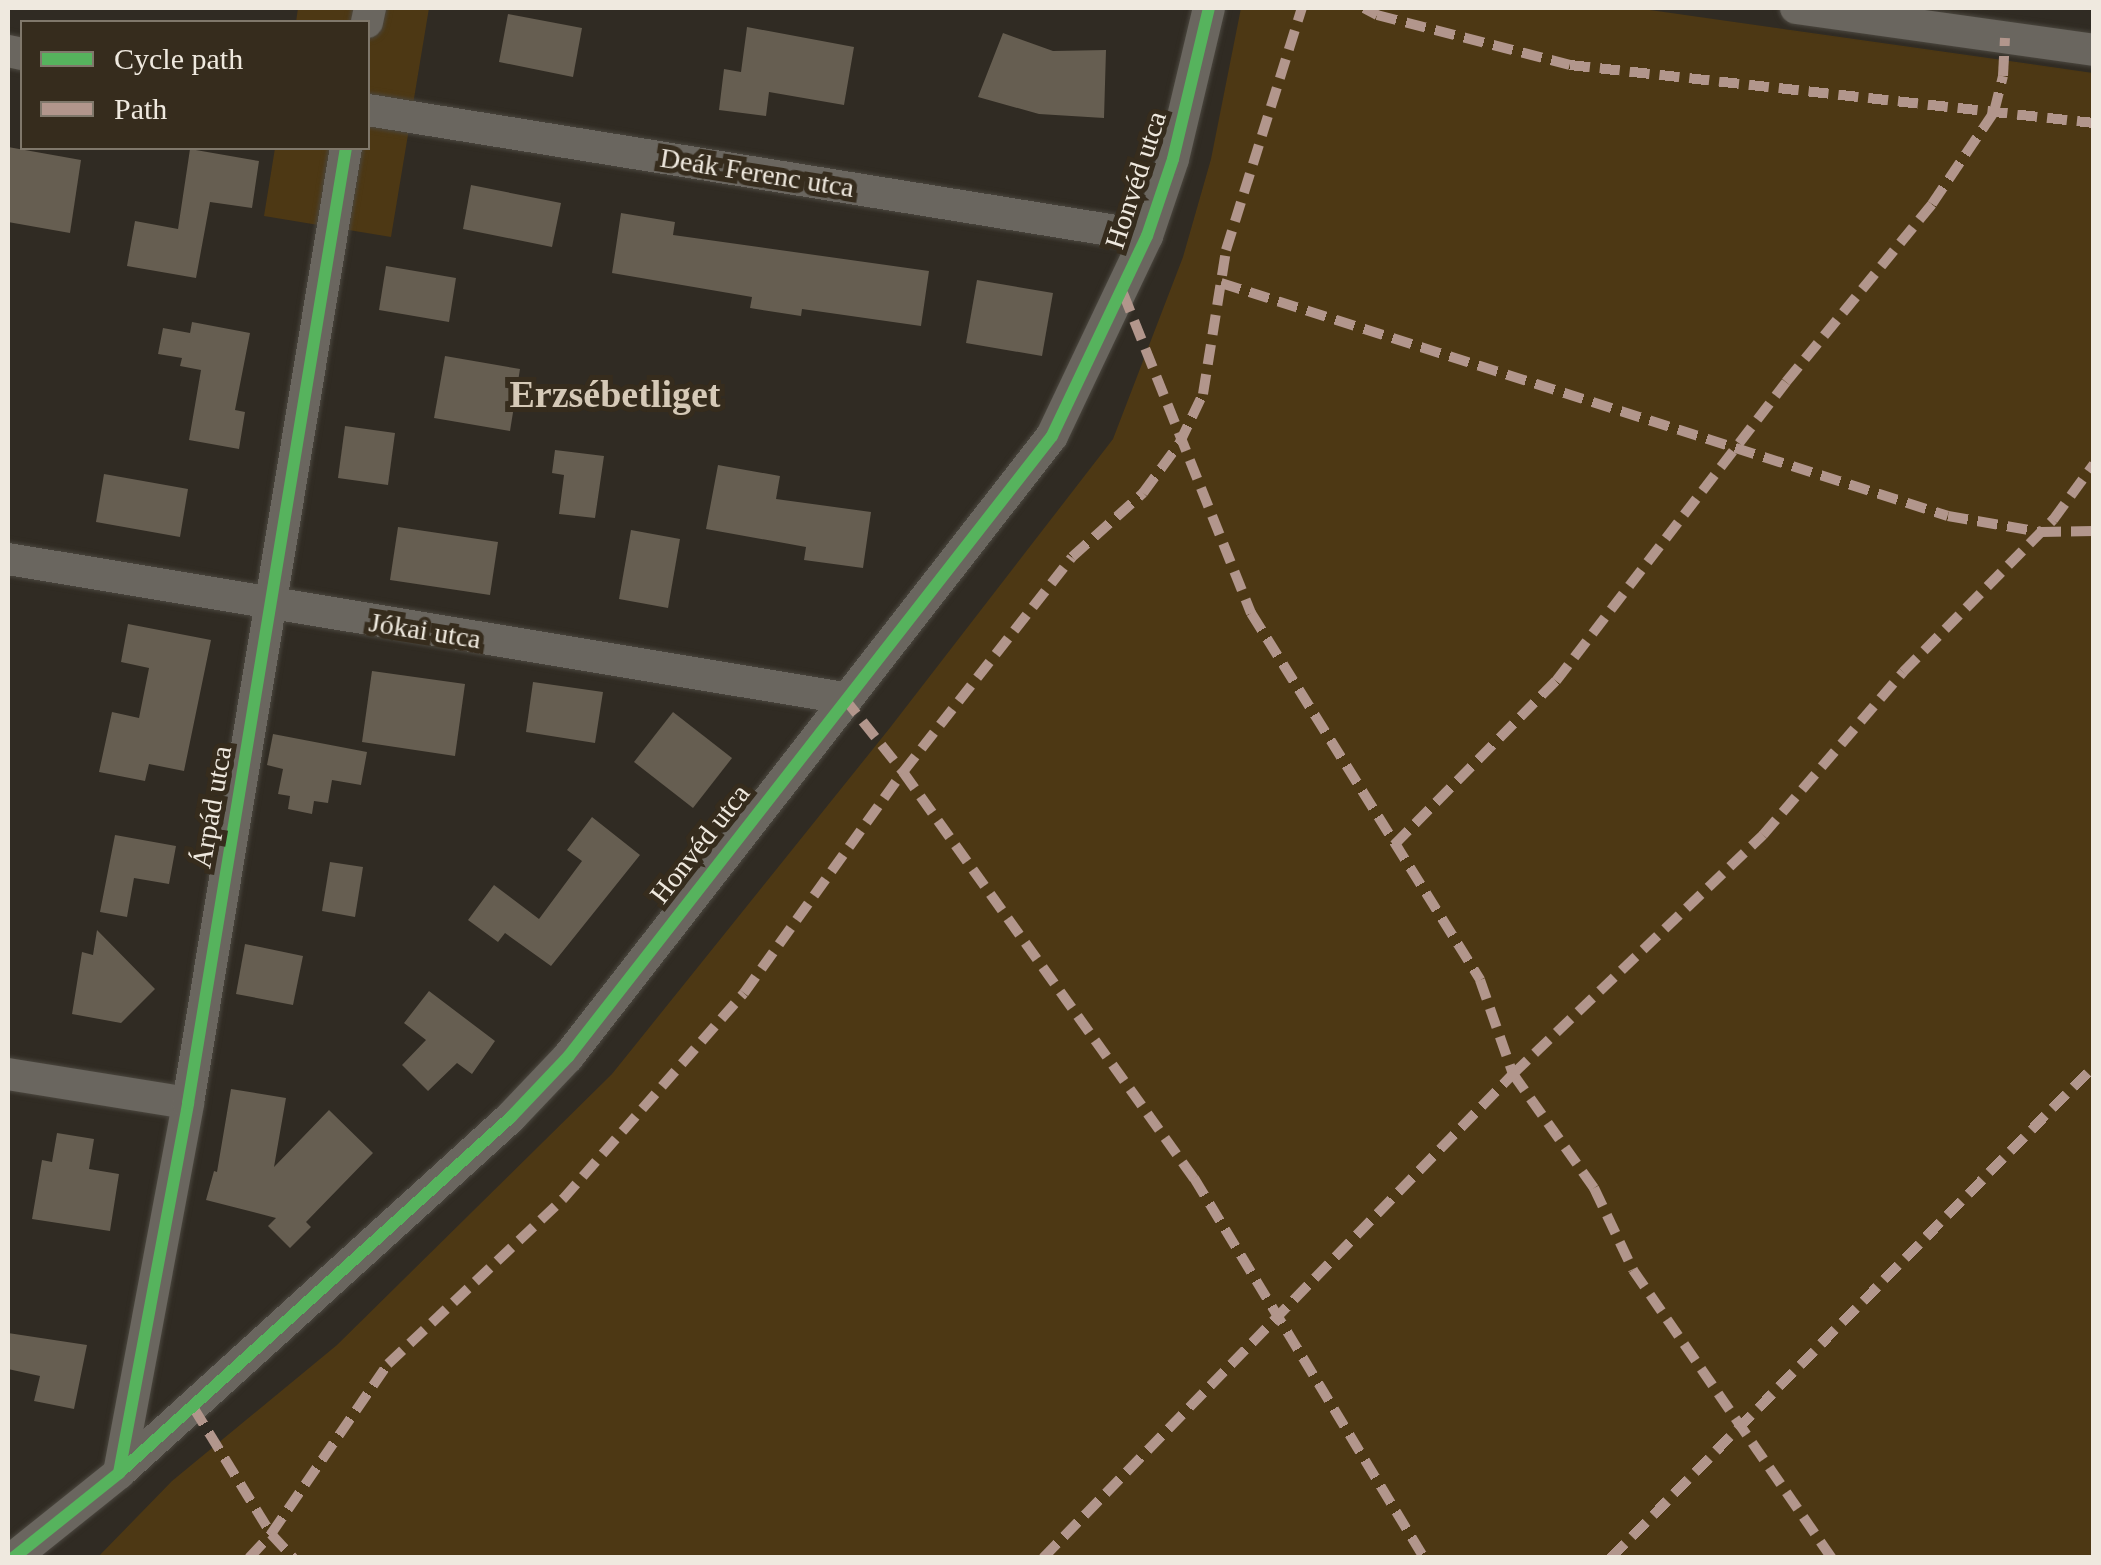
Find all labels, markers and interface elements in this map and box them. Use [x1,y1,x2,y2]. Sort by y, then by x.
legend [20,20,370,150]
text: Cycle path [114,42,243,75]
text: Path [114,92,167,125]
street label: Honvéd utca [1098,107,1174,253]
street label: Deák Ferenc utca [658,141,856,205]
district label: Erzsébetliget [509,372,721,418]
street label: Jókai utca [367,606,483,656]
street label: Árpád utca [185,743,239,871]
street label: Honvéd utca [643,778,757,910]

